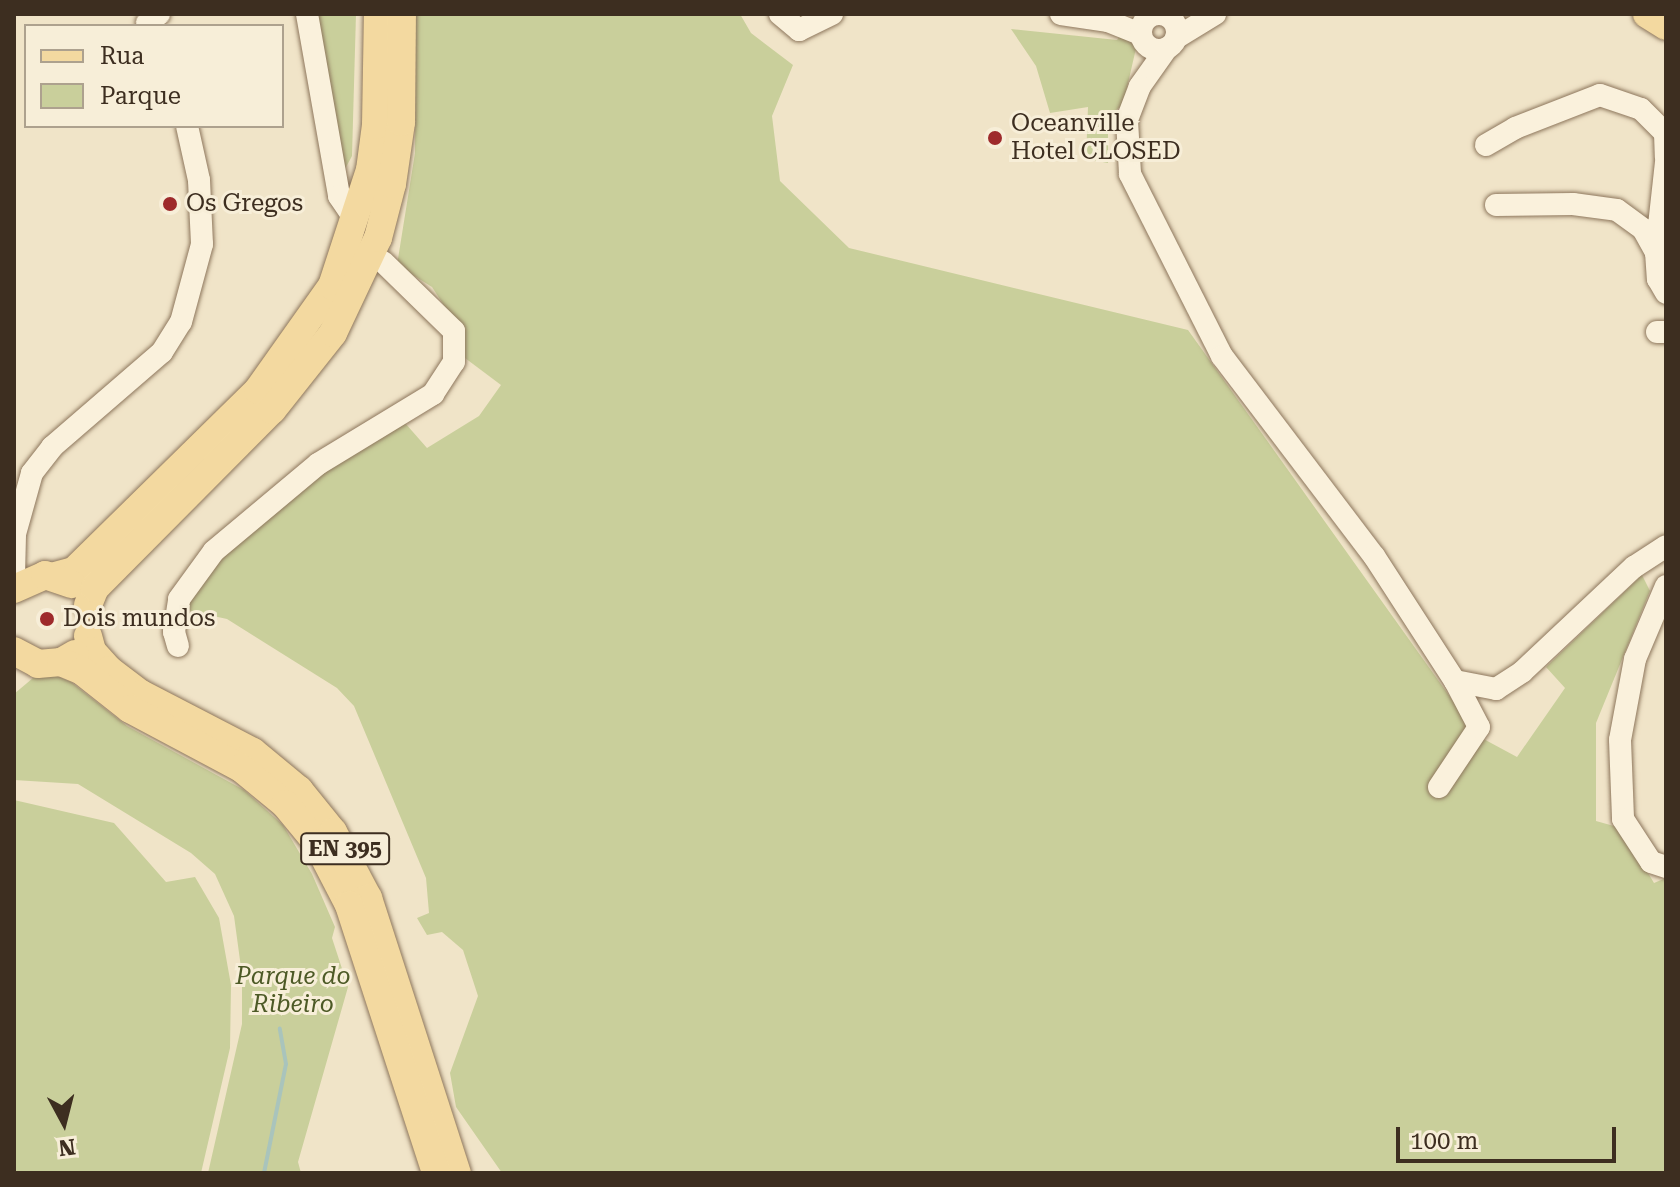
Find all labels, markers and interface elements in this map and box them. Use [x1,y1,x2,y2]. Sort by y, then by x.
legend [24,24,284,128]
text: Rua [100,42,144,70]
text: Parque [100,82,181,110]
place label: Oceanville Hotel CLOSED [1011,110,1181,166]
marker: Oceanville Hotel CLOSED [986,129,1004,147]
place label: Os Gregos [186,190,303,218]
marker: Os Gregos [161,195,179,213]
place label: Dois mundos [63,605,215,633]
marker: Dois mundos [38,610,56,628]
road number: EN 395 [299,831,391,867]
park label: Parque do Ribeiro [236,963,350,1019]
north arrow [24,1083,104,1163]
scale bar [1400,1111,1620,1161]
text: 100 m [1410,1127,1478,1155]
text: N [57,1134,77,1161]

